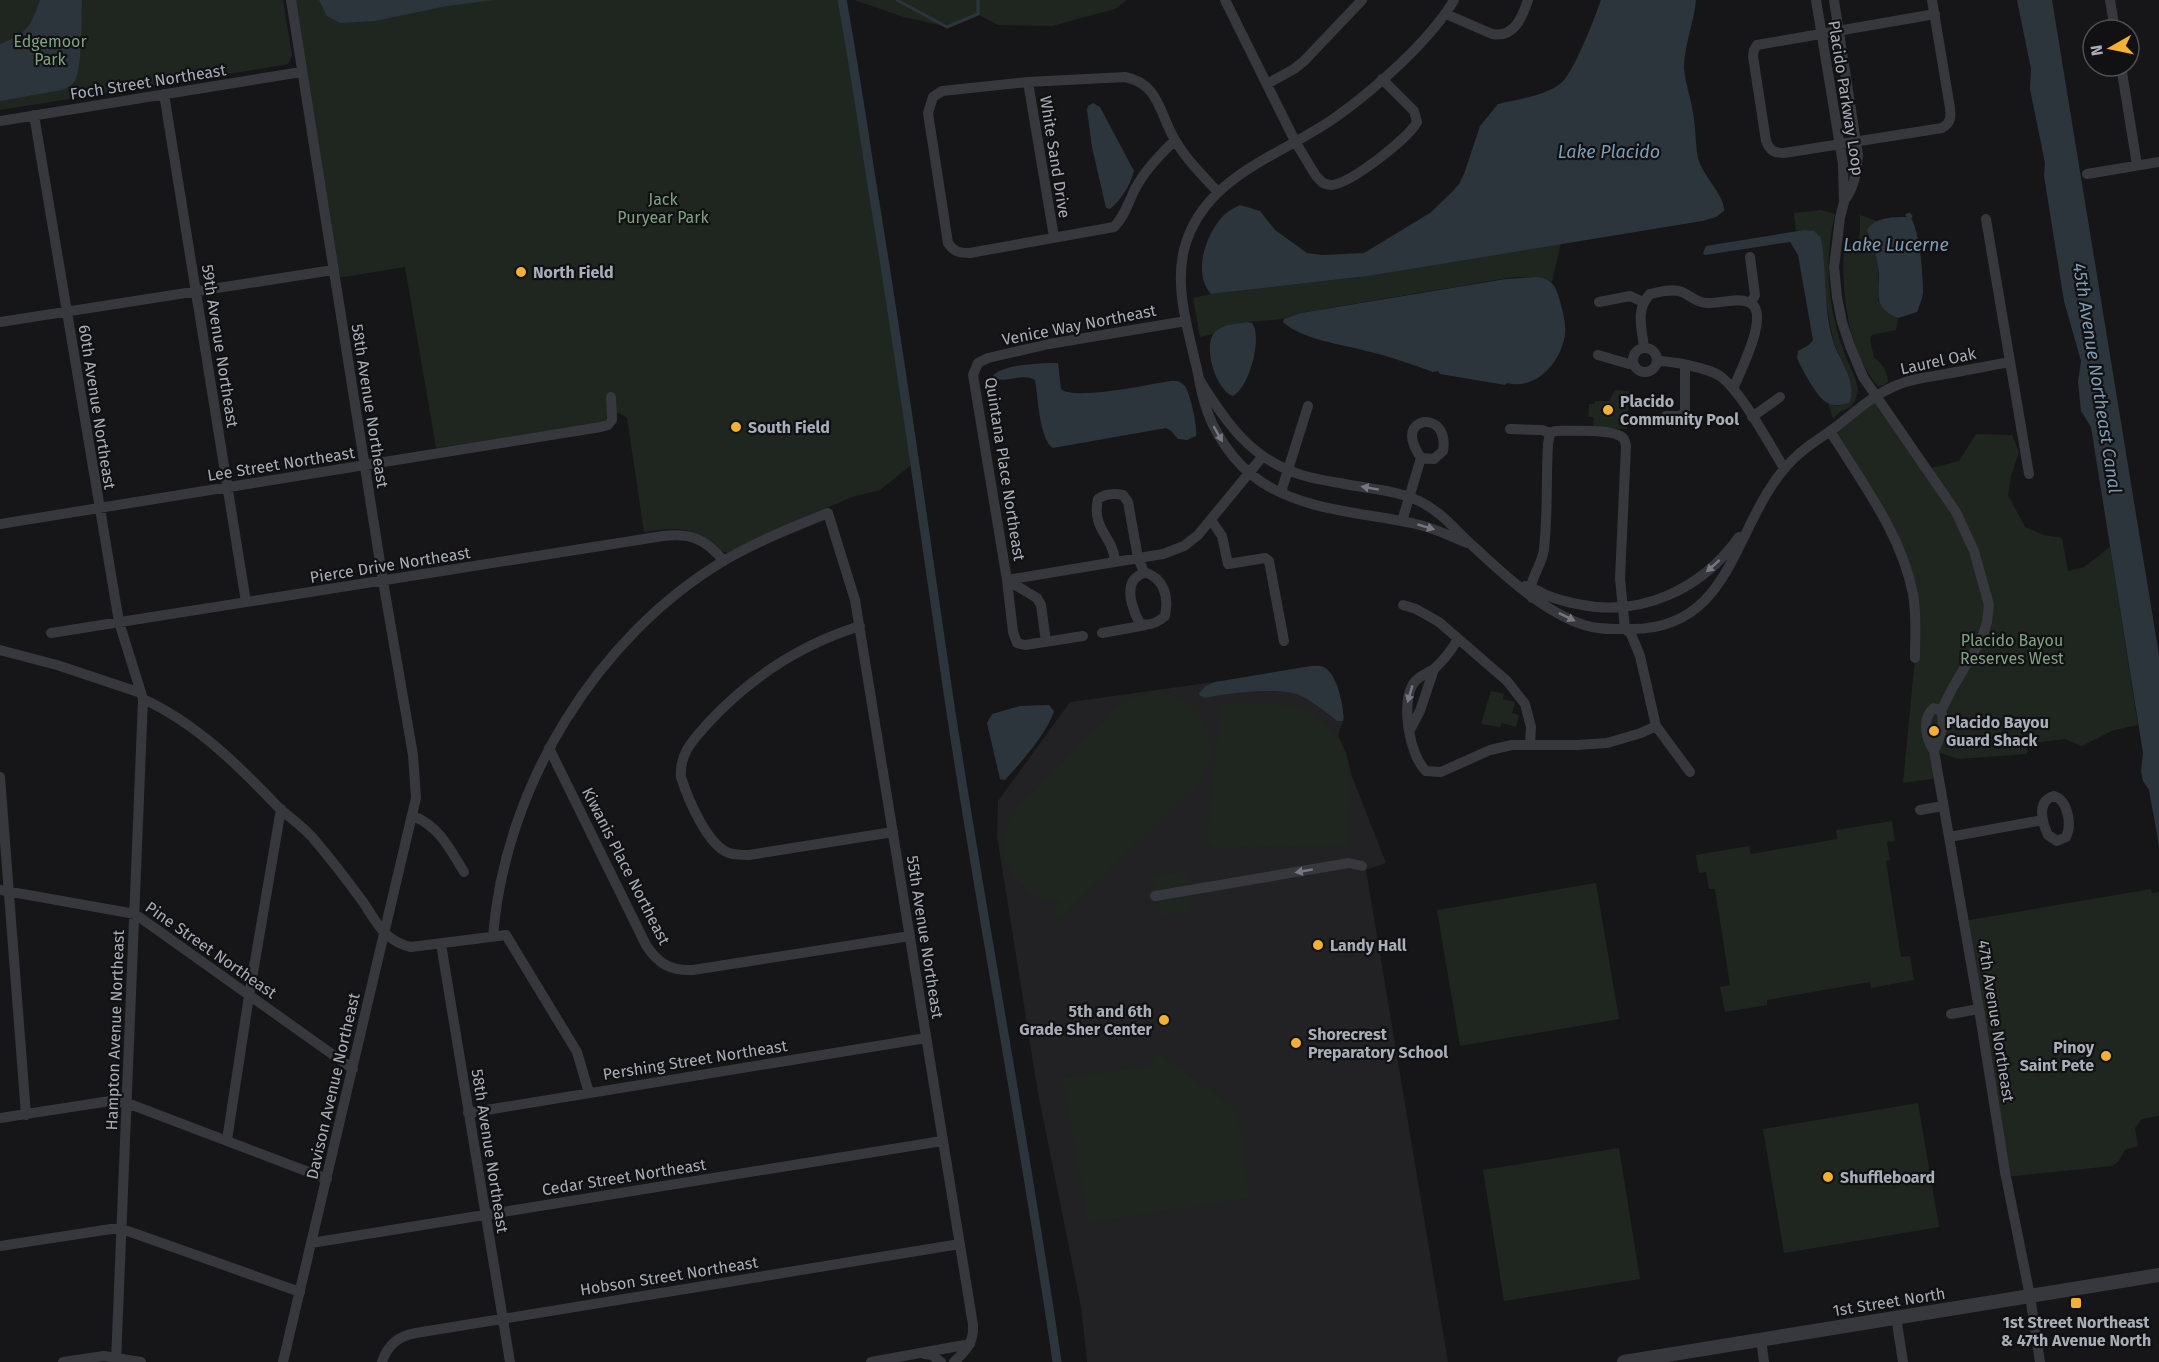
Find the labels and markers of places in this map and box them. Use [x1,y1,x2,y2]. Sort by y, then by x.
place label: North Field [533,263,614,282]
marker: North Field [514,265,528,279]
place label: Placido Community Pool [1620,392,1739,429]
marker: Placido Community Pool [1601,403,1615,417]
place label: South Field [748,418,830,437]
marker: South Field [729,420,743,434]
place label: Placido Bayou Guard Shack [1946,713,2049,750]
marker: Placido Bayou Guard Shack [1927,724,1941,738]
place label: Landy Hall [1330,936,1407,955]
marker: Landy Hall [1311,938,1325,952]
place label: 5th and 6th Grade Sher Center [1019,1002,1153,1039]
marker: 5th and 6th Grade Sher Center [1157,1013,1171,1027]
place label: Shorecrest Preparatory School [1308,1025,1448,1062]
marker: Shorecrest Preparatory School [1289,1036,1303,1050]
place label: Pinoy Saint Pete [2020,1038,2095,1075]
marker: Pinoy Saint Pete [2099,1049,2113,1063]
place label: Shuffleboard [1840,1168,1935,1187]
marker: Shuffleboard [1821,1170,1835,1184]
marker: 1st Street Northeast & 47th Avenue North [2069,1296,2083,1310]
place label: 1st Street Northeast & 47th Avenue North [2001,1313,2151,1350]

